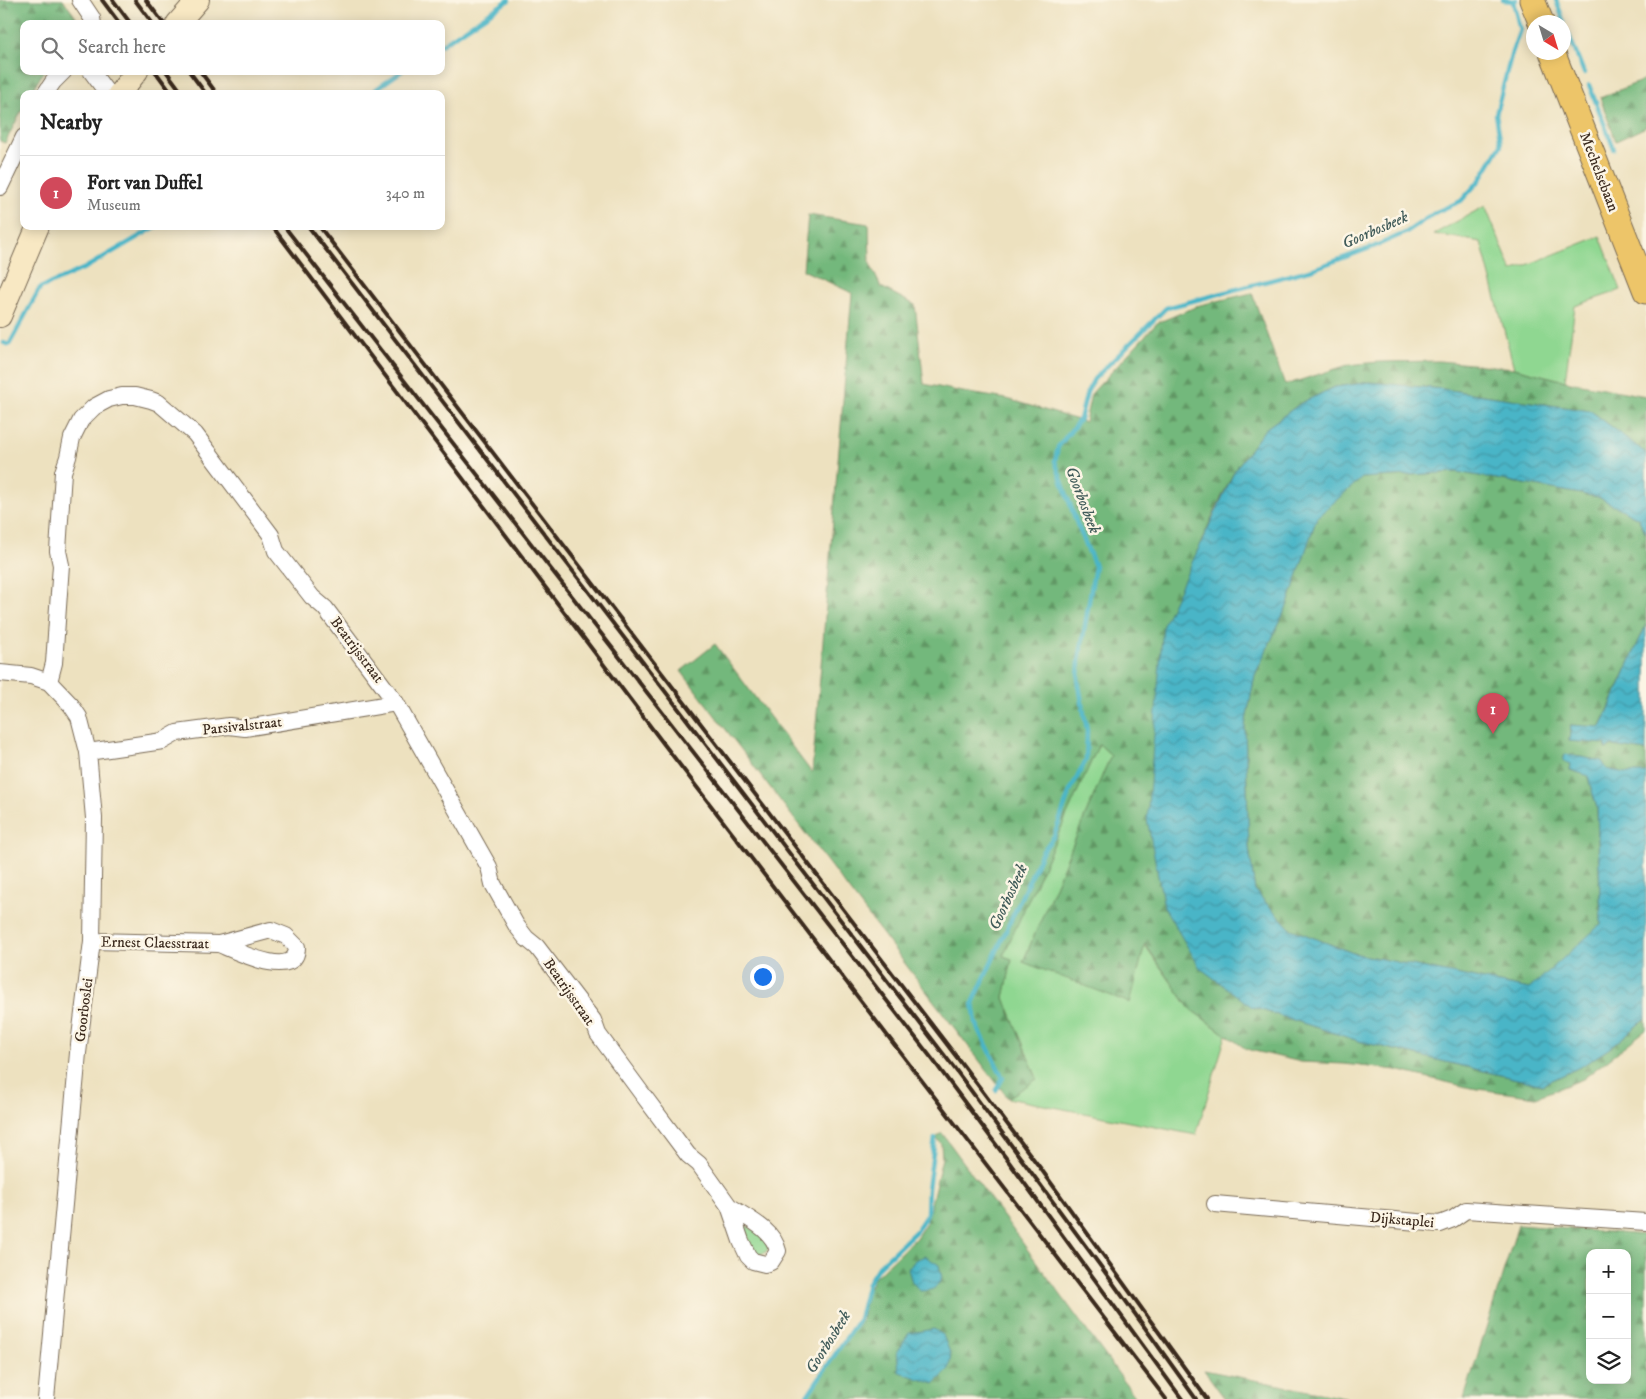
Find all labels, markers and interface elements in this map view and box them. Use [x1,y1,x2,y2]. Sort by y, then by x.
north arrow [1526,15,1571,60]
search box [20,20,445,75]
icon: search [38,34,66,62]
text: Search here [78,36,166,59]
text: Nearby [40,110,102,136]
street label: Mechelsebaan [1575,130,1623,215]
text: Fort van Duffel [87,172,202,195]
text: 1 [53,183,59,203]
text: 340 m [386,183,425,203]
text: Museum [87,195,141,215]
water label: Goorbosbeek [1339,206,1411,253]
water label: Goorbosbeek [1061,464,1105,537]
street label: Beatrijsstraat [326,613,388,687]
pin: 1 [1477,693,1509,734]
street label: Parsivalstraat [201,712,283,740]
water label: Goorbosbeek [984,861,1032,933]
street label: Ernest Claesstraat [101,933,209,953]
street label: Beatrijsstraat [539,955,599,1030]
your location [750,964,776,990]
street label: Goorboslei [71,977,97,1043]
street label: Dijkstaplei [1369,1208,1435,1232]
map controls [1586,1249,1631,1384]
button: + [1586,1249,1631,1294]
button: − [1586,1294,1631,1339]
water label: Goorbosbeek [801,1307,855,1377]
button: layers [1586,1339,1631,1384]

